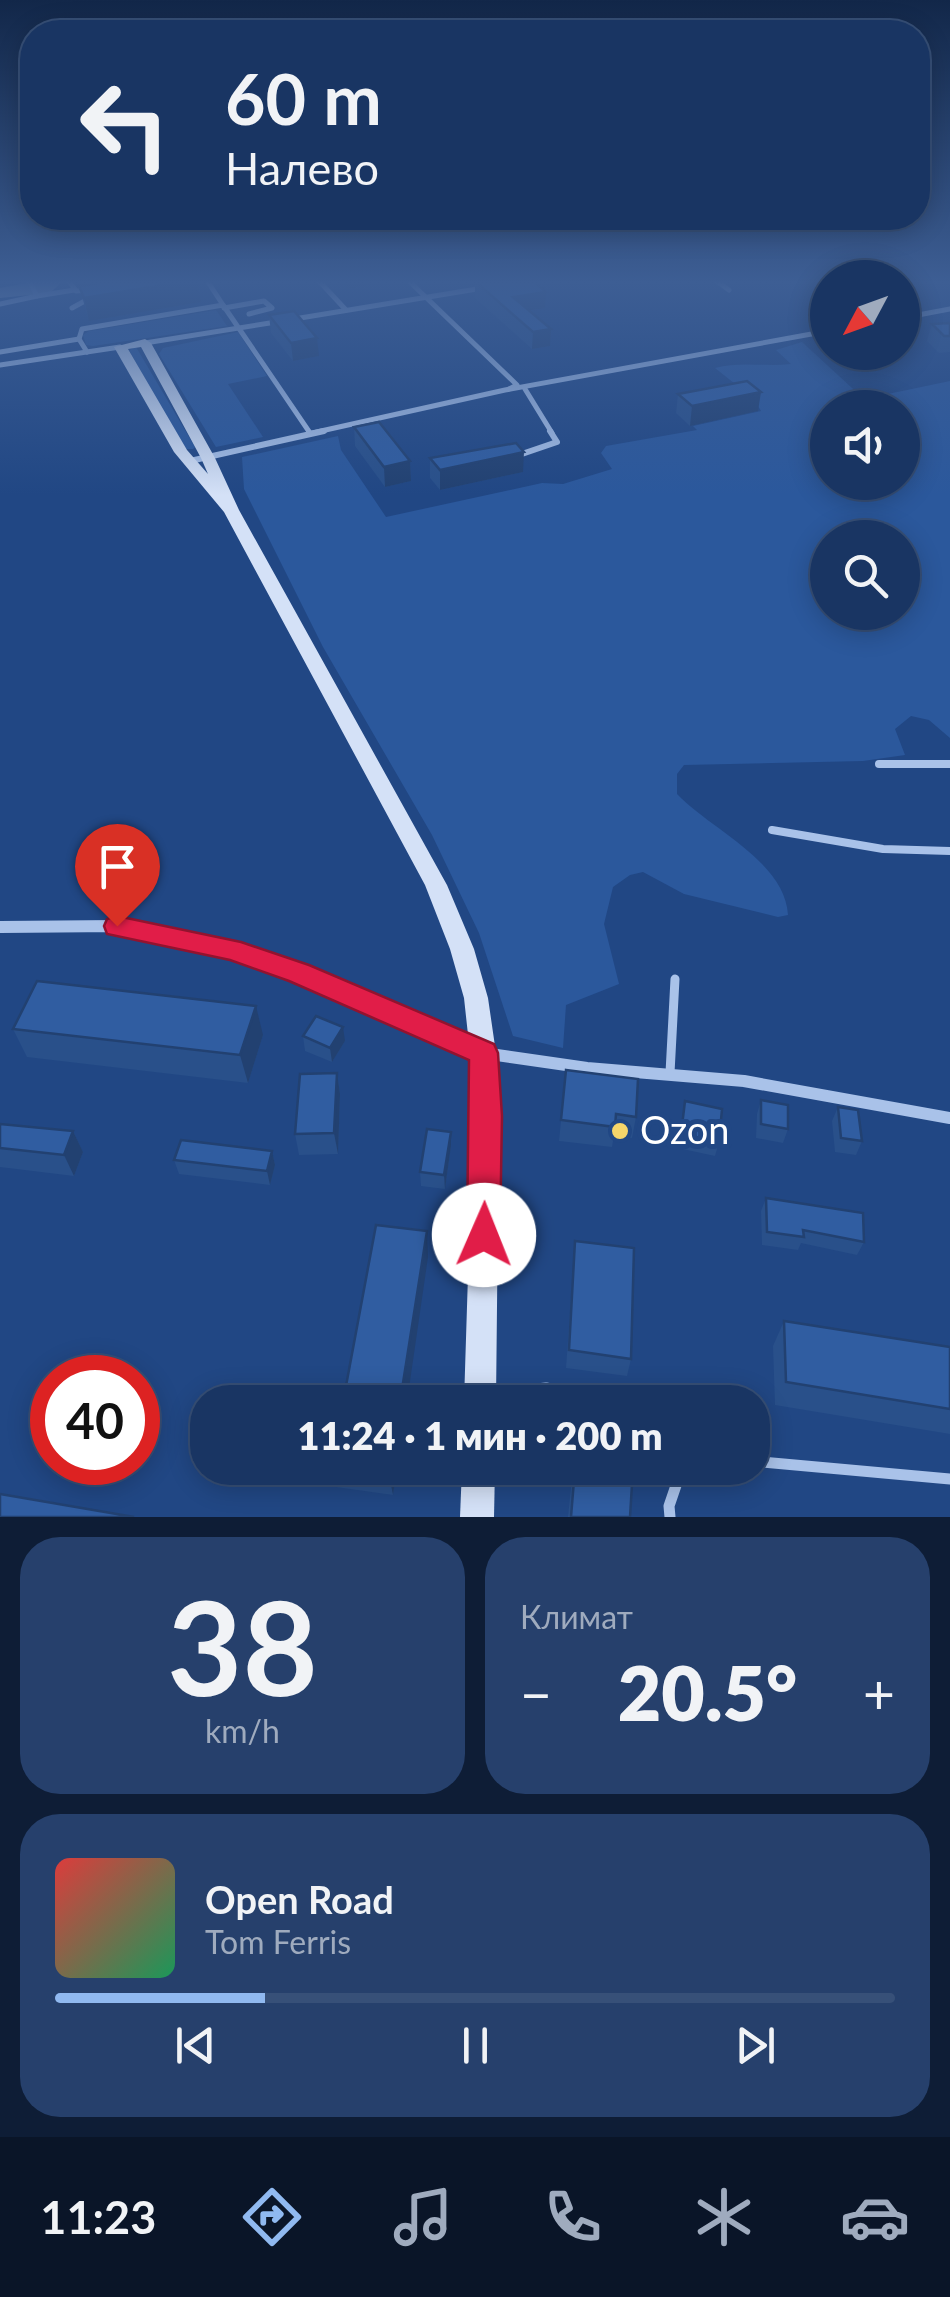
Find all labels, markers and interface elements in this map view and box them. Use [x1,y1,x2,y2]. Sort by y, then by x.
text: 60 m [225,56,382,140]
icon: left [60,60,190,190]
text: Налево [225,141,379,195]
north arrow [810,260,920,370]
map controls [810,260,920,630]
button: sound [810,390,920,500]
button: search [810,520,920,630]
pin [75,824,160,927]
icon: arrive [90,839,145,894]
place label: Ozon [640,1106,730,1152]
marker: Ozon [609,1120,631,1142]
position arrow [432,1183,536,1287]
speed limit sign: 40 [30,1355,160,1485]
text: 11:24 · 1 мин · 200 m [297,1412,663,1458]
text: 38 [167,1568,318,1724]
text: Климат [520,1597,633,1636]
text: 20.5° [618,1647,797,1737]
text: − [520,1660,552,1726]
text: + [863,1660,895,1726]
text: km/h [205,1711,280,1750]
text: Open Road [205,1876,394,1922]
text: Tom Ferris [205,1922,351,1961]
icon: previous [168,2018,223,2073]
icon: pause [448,2018,503,2073]
icon: next [728,2018,783,2073]
icon: directions [237,2182,307,2252]
icon: music [388,2182,458,2252]
icon: phone [538,2182,608,2252]
icon: climate [689,2182,759,2252]
icon: car [840,2182,910,2252]
text: 11:23 [40,2190,156,2244]

